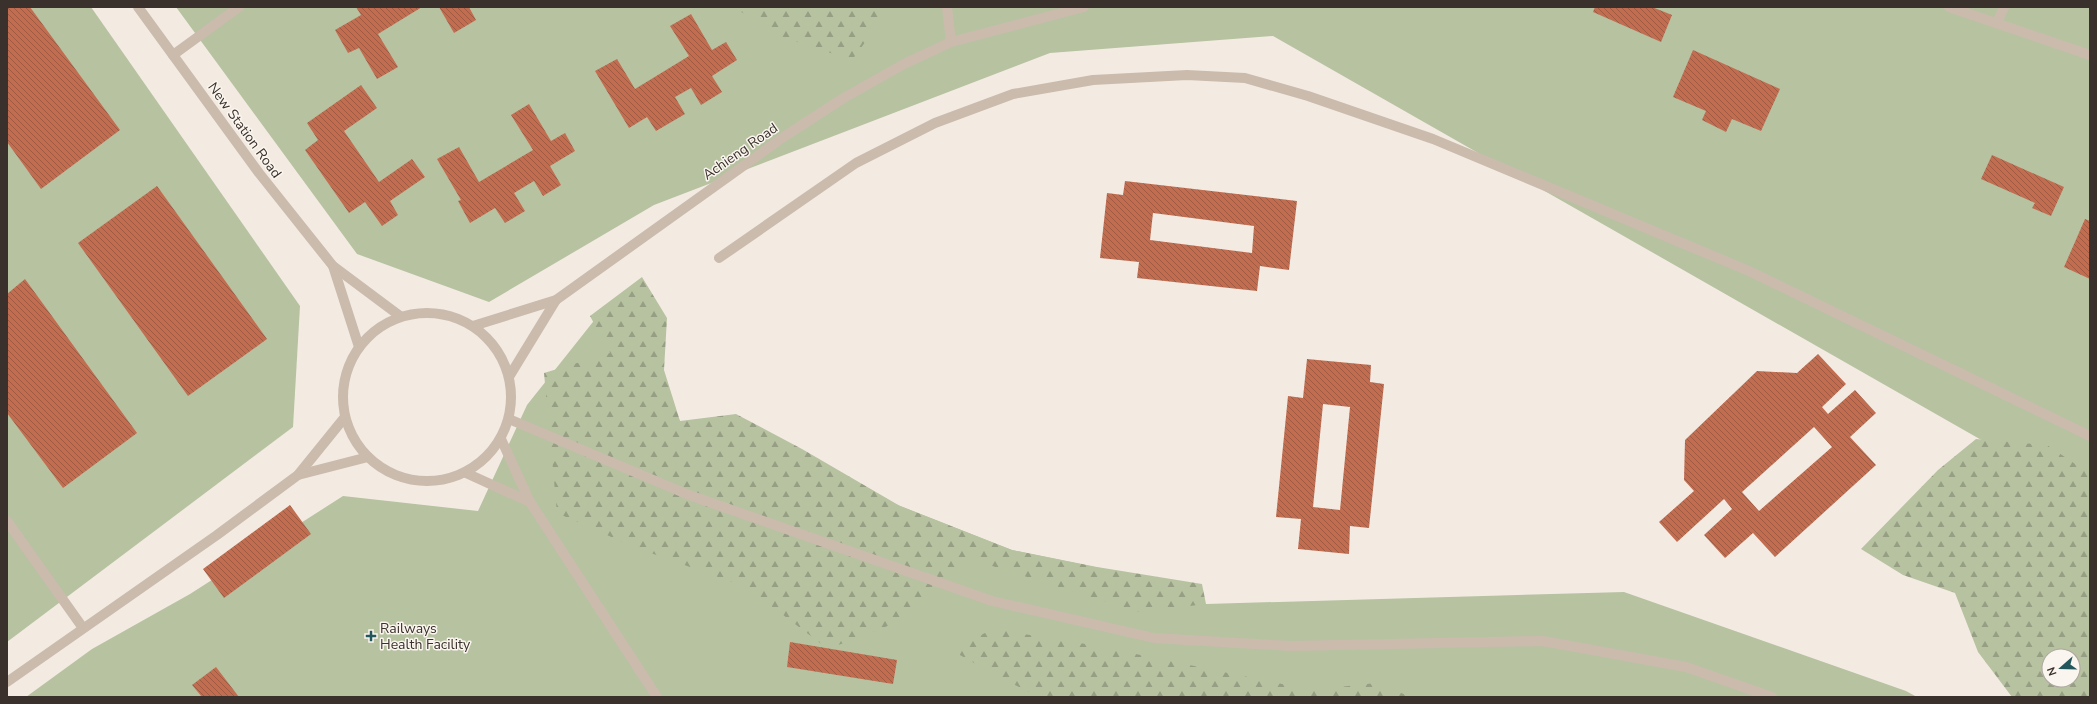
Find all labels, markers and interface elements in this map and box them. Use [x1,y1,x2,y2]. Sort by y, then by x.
street label: New Station Road [203,79,286,182]
street label: Achieng Road [699,119,782,184]
place label: Railways Health Facility [380,619,471,654]
marker: Railways Health Facility [365,630,377,642]
north arrow [2041,648,2081,688]
text: N [2044,665,2061,678]

